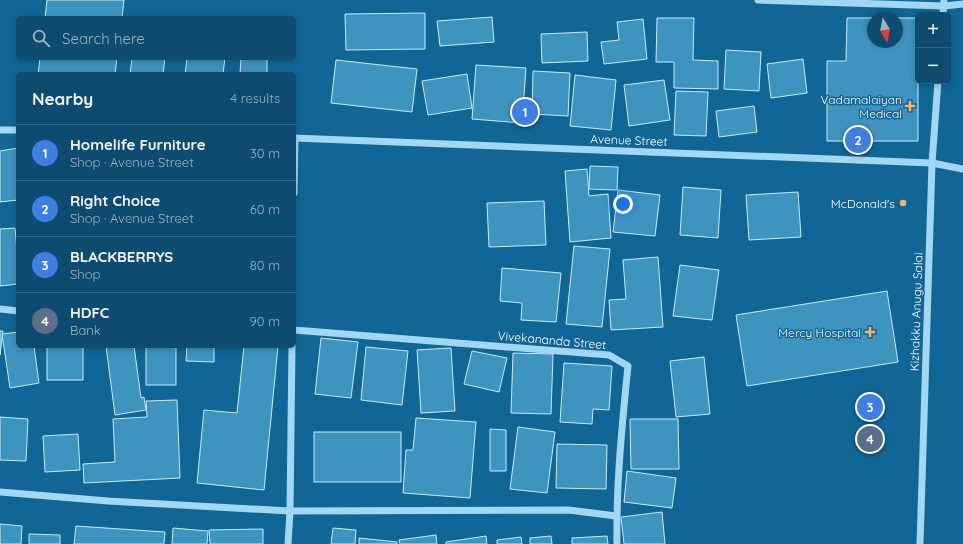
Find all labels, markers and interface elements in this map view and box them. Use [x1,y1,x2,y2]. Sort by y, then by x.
north arrow [867,12,903,48]
map controls [915,12,951,84]
button: + [915,12,951,48]
search box [16,16,296,60]
icon: search [30,27,52,49]
text: Search here [62,29,145,48]
button: − [915,48,951,84]
text: Nearby [32,88,93,109]
text: 4 results [230,90,280,106]
place label: Vadamalaiyan Medical [821,92,902,121]
pin: 1 [512,97,538,127]
marker: Vadamalaiyan Medical [905,101,915,111]
pin: 2 [845,125,871,155]
street label: Avenue Street [590,131,668,149]
text: Homelife Furniture [70,135,206,154]
text: 1 [42,145,48,161]
text: 30 m [250,145,280,161]
text: Shop · Avenue Street [70,154,194,170]
text: Right Choice [70,191,160,210]
your location [613,194,633,214]
place label: McDonald's [831,196,895,211]
marker: McDonald's [898,198,908,208]
text: 2 [41,201,49,217]
text: 60 m [250,201,280,217]
text: Shop · Avenue Street [70,210,194,226]
text: BLACKBERRYS [70,247,173,266]
street label: Kizhakku Anugu Salai [906,252,926,372]
text: 3 [42,257,48,273]
text: 80 m [250,257,280,273]
text: Shop [70,266,100,282]
text: HDFC [70,303,109,322]
text: 4 [41,313,49,329]
text: 90 m [250,313,280,329]
text: Bank [70,322,101,338]
place label: Mercy Hospital [778,325,861,340]
marker: Mercy Hospital [864,326,876,338]
street label: Vivekananda Street [497,328,607,352]
pin: 3 [857,392,883,422]
pin: 4 [857,424,883,454]

